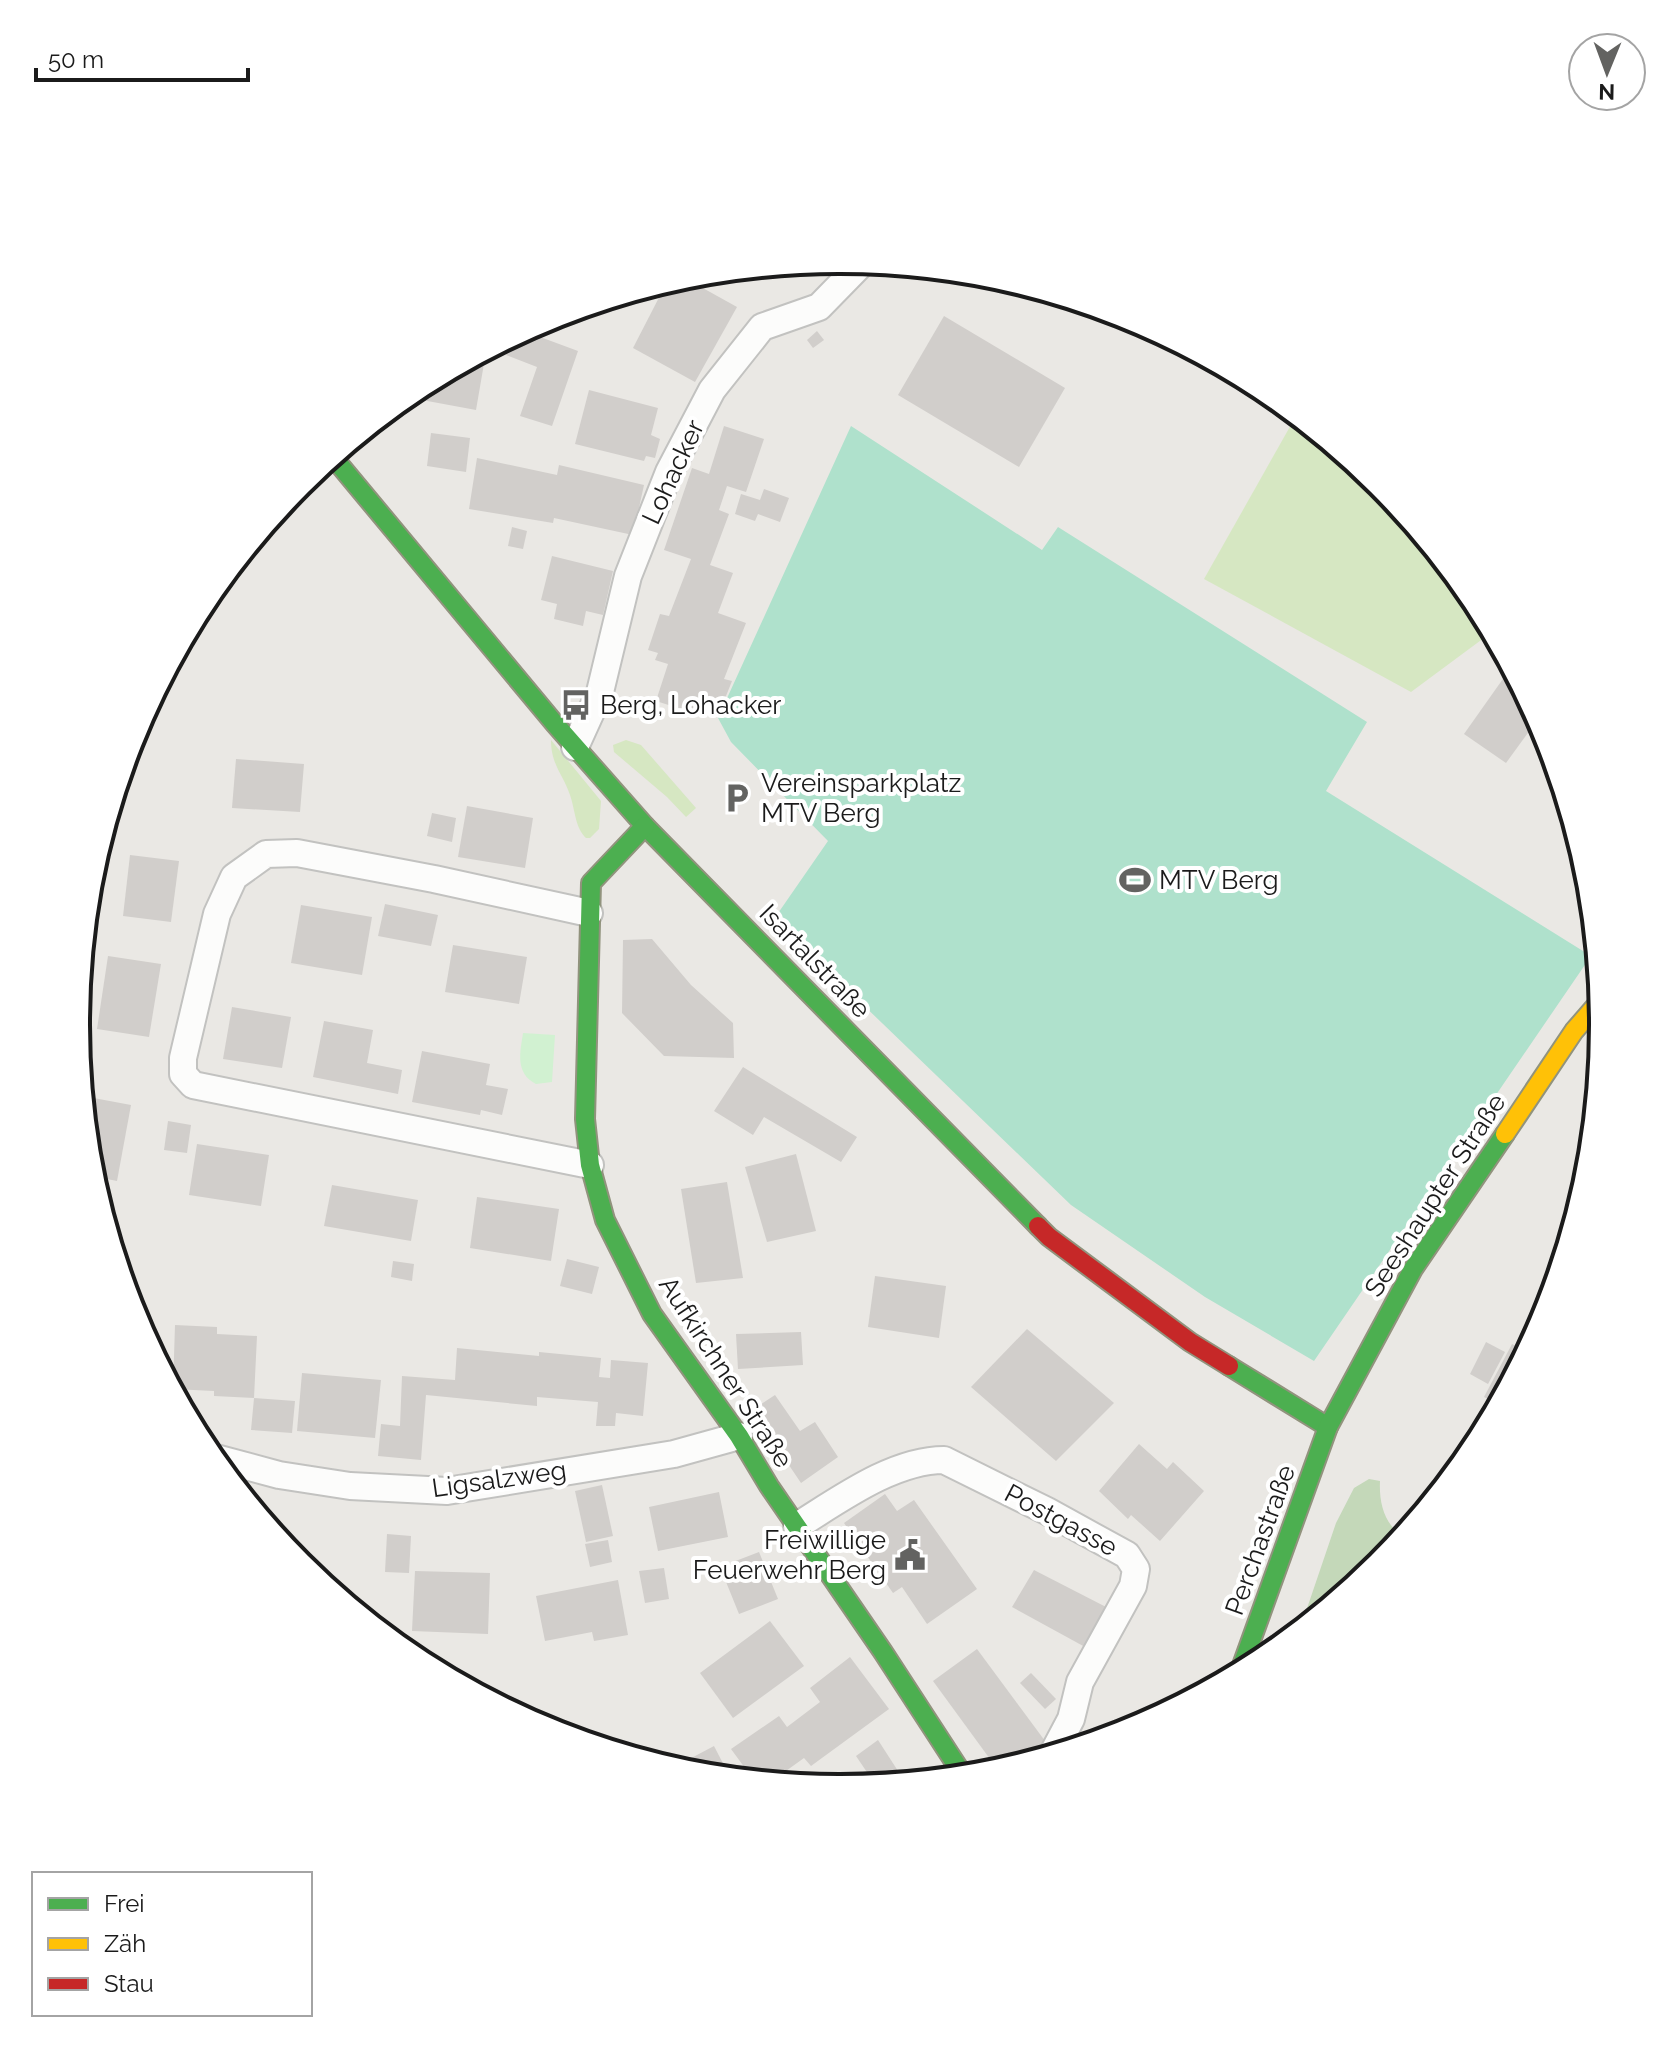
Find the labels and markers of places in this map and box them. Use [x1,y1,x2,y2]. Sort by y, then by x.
bus stop icon: Berg, Lohacker [559,688,593,722]
place label: Berg, Lohacker [600,690,781,720]
place label: Vereinsparkplatz MTV Berg [761,768,961,828]
parking icon: Vereinsparkplatz MTV Berg [720,781,754,815]
sports icon: MTV Berg [1118,863,1152,897]
place label: MTV Berg [1159,865,1278,895]
place label: Freiwillige Feuerwehr Berg [693,1525,886,1585]
public building icon: Freiwillige Feuerwehr Berg [893,1538,927,1572]

